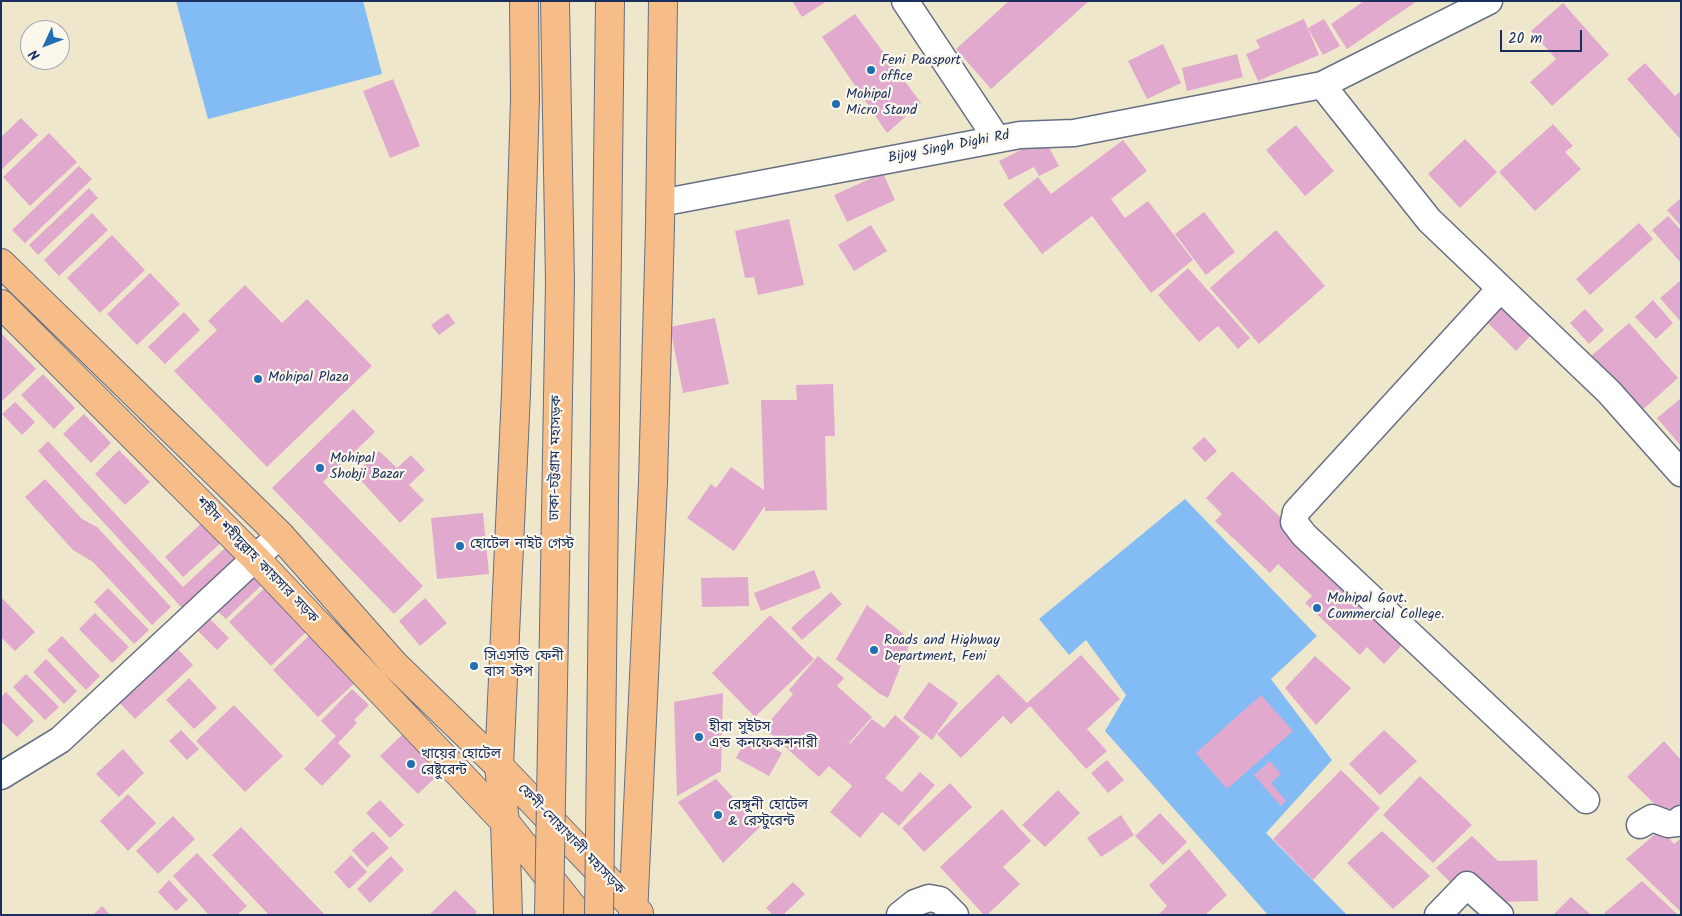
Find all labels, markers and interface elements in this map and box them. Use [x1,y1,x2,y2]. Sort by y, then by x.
north arrow [20,20,70,70]
scale bar [1502,20,1584,52]
text: 20 m [1508,27,1542,51]
text: N [24,44,46,65]
place label: Feni Paasport office [881,54,961,86]
marker: Feni Paasport office [865,64,877,76]
place label: Mohipal Micro Stand [846,88,917,120]
marker: Mohipal Micro Stand [830,98,842,110]
street label: Bijoy Singh Dighi Rd [887,128,1011,168]
place label: Mohipal Plaza [268,371,349,387]
marker: Mohipal Plaza [252,373,264,385]
street label: ঢাকা-চট্টগ্রাম মহাসড়ক [548,395,566,521]
place label: Mohipal Shobji Bazar [330,452,404,484]
marker: Mohipal Shobji Bazar [314,462,326,474]
street label: শহীদ শহীদুল্লাহ কায়সার সড়ক [191,494,321,628]
place label: হোটেল নাইট গেস্ট [470,538,574,554]
marker: হোটেল নাইট গেস্ট [454,540,466,552]
place label: Mohipal Govt. Commercial College. [1327,592,1444,624]
marker: Mohipal Govt. Commercial College. [1311,602,1323,614]
place label: Roads and Highway Department, Feni [884,634,1000,666]
marker: Roads and Highway Department, Feni [868,644,880,656]
place label: সিএসডি ফেনী বাস স্টপ [484,650,564,682]
marker: সিএসডি ফেনী বাস স্টপ [468,660,480,672]
place label: হীরা সুইটস এন্ড কনফেকশনারী [709,721,818,754]
marker: হীরা সুইটস এন্ড কনফেকশনারী [693,731,705,743]
place label: খায়ের হোটেল রেষ্টুরেন্ট [421,748,501,780]
marker: খায়ের হোটেল রেষ্টুরেন্ট [405,758,417,770]
street label: ফেনী-নোয়াখালী মহাসড়ক [513,781,627,899]
place label: রেঙ্গুনী হোটেল & রেস্টুরেন্ট [728,799,808,832]
marker: রেঙ্গুনী হোটেল & রেস্টুরেন্ট [712,809,724,821]

